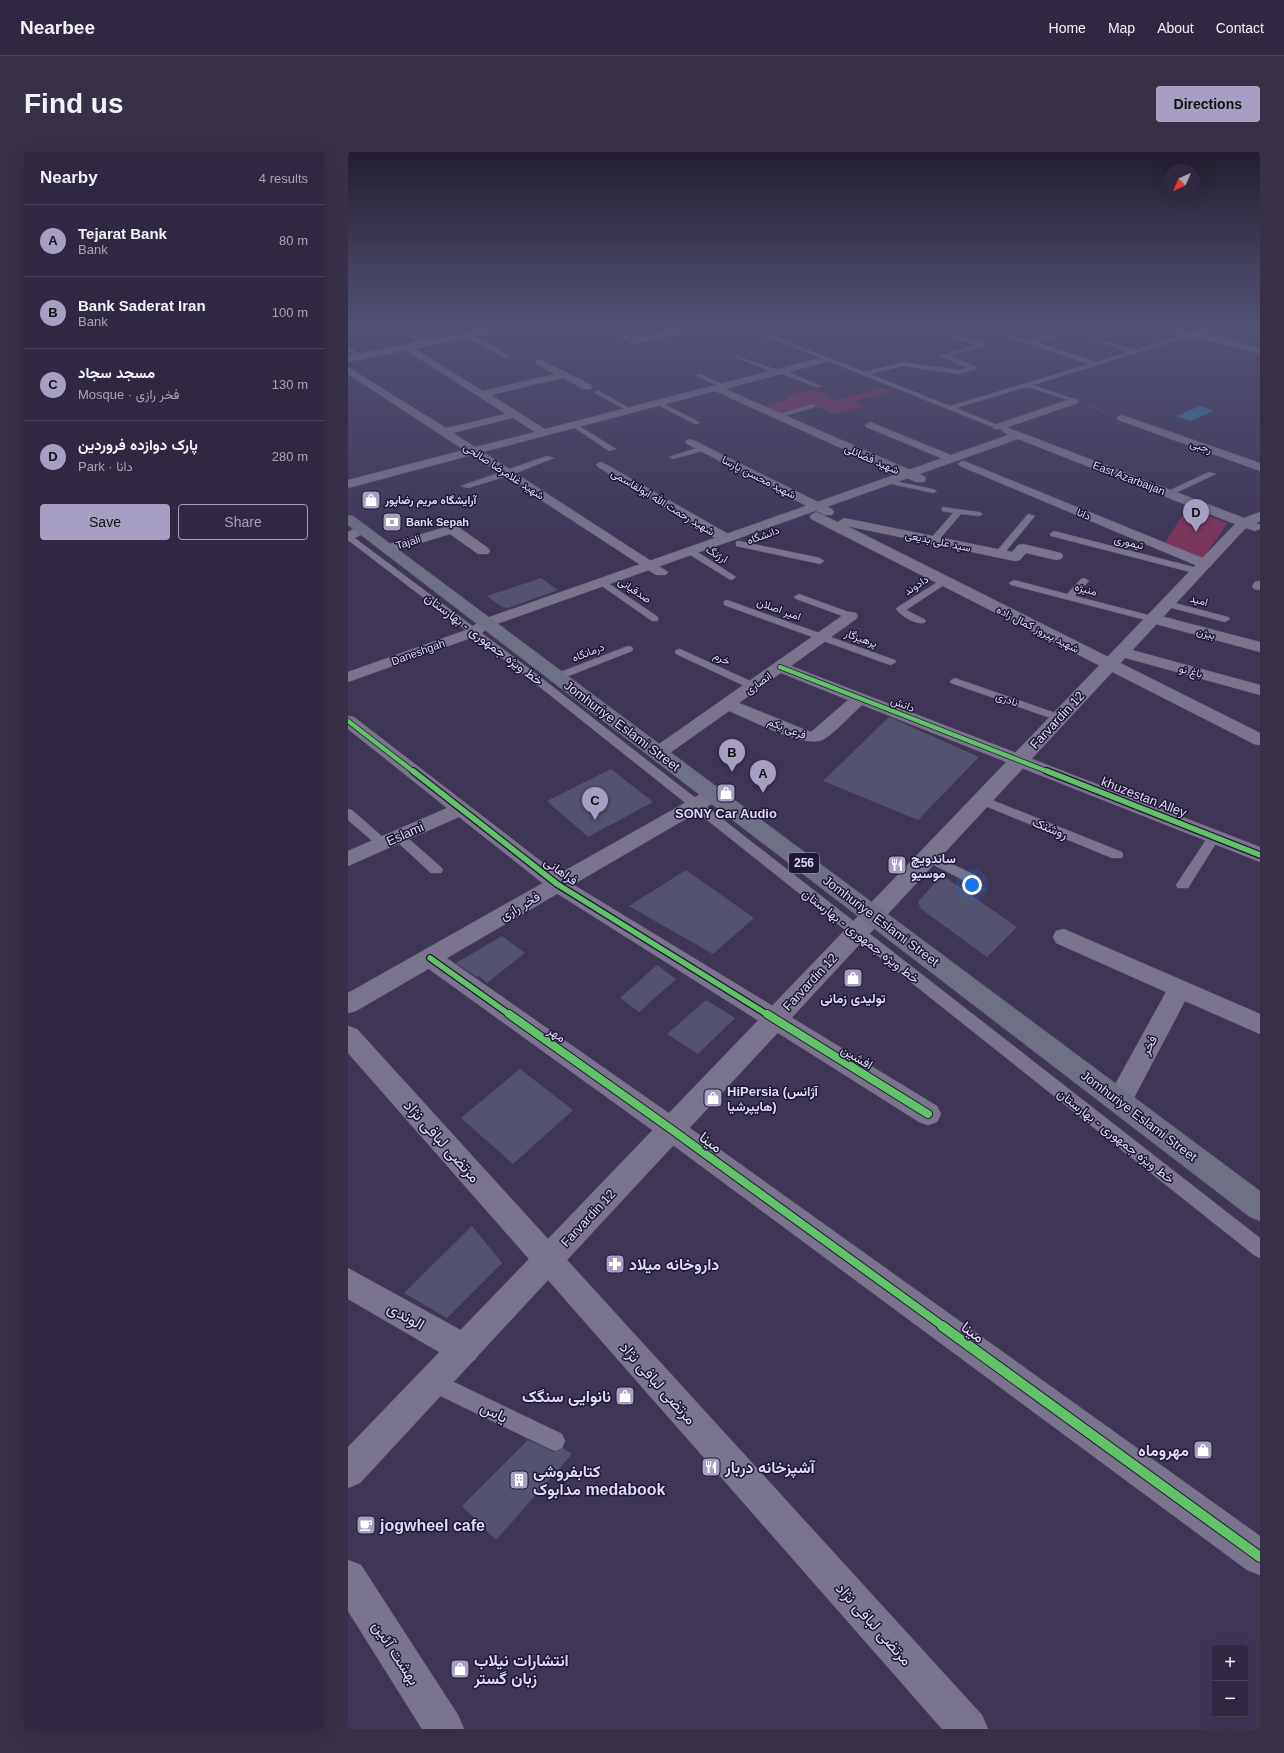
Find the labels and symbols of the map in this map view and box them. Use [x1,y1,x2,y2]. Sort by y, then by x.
north arrow [1164,164,1200,200]
street label: رجبی [1188,437,1214,456]
street label: شهید غلامرضا صالحی [461,440,547,503]
street label: شهید فضائلی [842,442,901,477]
street label: شهید محسن پارسا [719,453,798,503]
street label: East Azarbaijan [1091,459,1167,497]
street label: شهید رحمت الله ابولقاسمی [609,466,717,539]
shop icon: آرایشگاه مریم رضاپور [360,489,382,511]
place label: آرایشگاه مریم رضاپور [384,494,477,508]
pin: D [1183,499,1209,532]
street label: دانا [1075,506,1093,522]
bank icon: Bank Sepah [381,511,403,533]
place label: Bank Sepah [406,516,469,528]
street label: دانشگاه [745,524,781,546]
street label: سید علی بدیعی [904,528,972,555]
street label: Tajali [394,533,422,551]
street label: تیموری [1113,533,1146,553]
street label: ارژنگ [704,543,730,566]
street label: دادوند [901,573,931,598]
street label: صدقیانی [616,575,654,606]
street label: منیژه [1073,580,1099,599]
street label: خط ویژه جمهوری - بهارستان [421,590,546,689]
street label: امید [1188,592,1209,609]
street label: امیر اصلان [755,596,803,623]
street label: شهید پیروز کمال زاده [994,603,1082,657]
street label: بیژن [1195,625,1217,642]
street label: پرهیزگار [841,626,879,651]
street label: Daneshgah [390,637,446,667]
street label: درمانگاه [570,640,606,665]
street label: خرم [711,649,732,669]
street label: باغ نو [1178,662,1204,682]
street label: انصاری [742,670,774,697]
street label: Jomhuriye Eslami Street [561,678,683,775]
street label: Farvardin 12 [1027,688,1087,752]
street label: نادری [994,690,1020,709]
street label: دانش [889,694,917,715]
street label: فرعی یکم [765,715,808,743]
pin: B [719,739,745,772]
pin: A [750,760,776,793]
street label: khuzestan Alley [1099,774,1189,820]
shop icon: SONY Car Audio [715,782,737,804]
pin: C [582,787,608,820]
place label: SONY Car Audio [675,806,777,821]
street label: روشنک [1030,814,1070,843]
street label: Eslami [384,819,426,849]
place label: ساندویچ موسیو [911,851,956,882]
road number: 256 [789,853,819,873]
street label: فراهانی [541,854,581,889]
restaurant icon: ساندویچ موسیو [886,854,908,876]
street label: Jomhuriye Eslami Street [820,873,942,970]
your location [962,875,982,895]
street label: خط ویژه جمهوری - بهارستان [799,886,923,987]
street label: فخر رازی [497,889,543,924]
street label: Farvardin 12 [780,950,840,1014]
shop icon: تولیدی زمانی [842,967,864,989]
place label: تولیدی زمانی [820,991,886,1007]
street label: مهر [544,1022,569,1046]
street label: فخر [1137,1033,1161,1059]
street label: افشین [838,1042,876,1073]
street label: Jomhuriye Eslami Street [1078,1068,1200,1165]
place label: HiPersia (آژانس هایپرشیا) [727,1084,820,1116]
street label: خط ویژه جمهوری - بهارستان [1054,1086,1178,1187]
shop icon: HiPersia (آژانس هایپرشیا) [702,1087,724,1109]
street label: مرتضی لبافی نژاد [399,1096,483,1187]
street label: مینا [696,1128,726,1157]
street label: Farvardin 12 [558,1186,618,1250]
pharmacy icon: داروخانه میلاد [604,1253,626,1275]
place label: داروخانه میلاد [629,1256,719,1275]
street label: الوندی [384,1299,427,1335]
street label: مینا [958,1318,988,1347]
street label: مرتضی لبافی نژاد [615,1338,699,1429]
shop icon: نانوایی سنگک [614,1385,636,1407]
place label: نانوایی سنگک [522,1388,611,1407]
street label: یاس [477,1398,510,1428]
shop icon: مهروماه [1192,1439,1214,1461]
place label: مهروماه [1138,1442,1189,1461]
restaurant icon: آشپزخانه دربار [700,1456,722,1478]
place label: آشپزخانه دربار [724,1459,817,1479]
place label: کتابفروشی مدابوک medabook [533,1463,666,1500]
building icon: کتابفروشی مدابوک medabook [508,1469,530,1491]
cafe icon: jogwheel cafe [355,1514,377,1536]
place label: jogwheel cafe [379,1517,485,1534]
street label: مرتضی لبافی نژاد [831,1579,915,1670]
street label: بهشت آئین [367,1618,423,1689]
place label: انتشارات نیلاب زبان گستر [473,1652,569,1689]
shop icon: انتشارات نیلاب زبان گستر [449,1658,471,1680]

